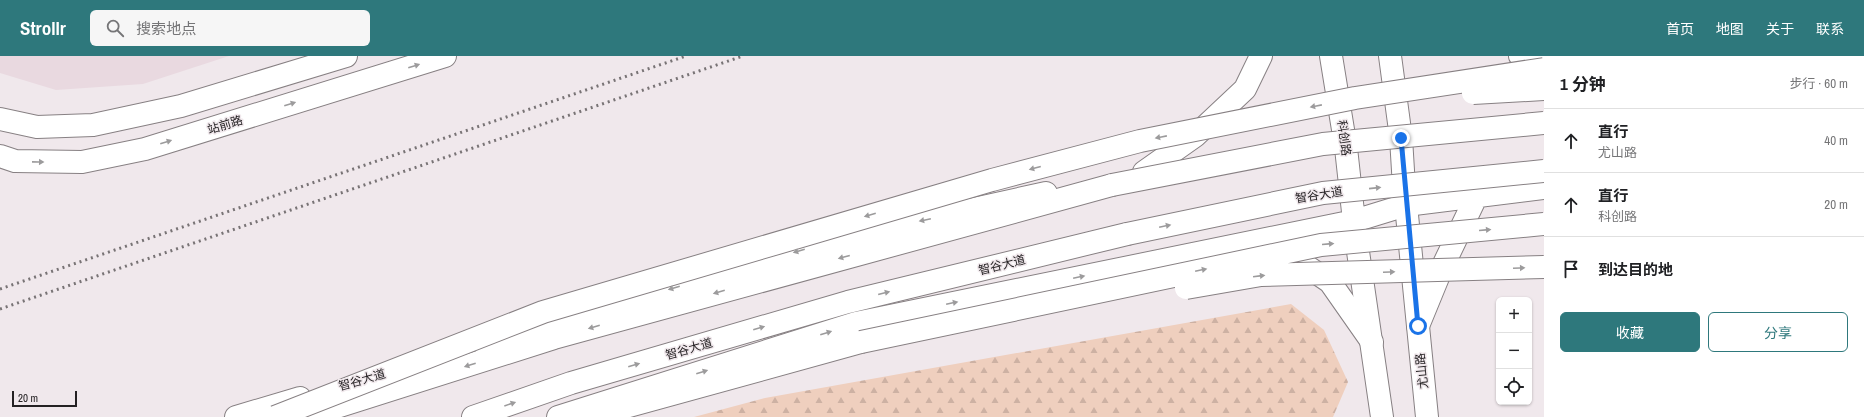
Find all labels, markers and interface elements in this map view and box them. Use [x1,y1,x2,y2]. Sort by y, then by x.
search box [90,10,370,46]
text: Strollr [20,15,66,41]
icon: search [104,17,126,39]
text: 搜索地点 [136,18,196,39]
text: 首页 [1666,20,1694,38]
text: 地图 [1716,20,1744,38]
text: 关于 [1766,20,1794,38]
text: 联系 [1816,20,1844,38]
one-way arrow [409,63,421,69]
text: 1 分钟 [1560,72,1606,95]
text: 步行 · 60 m [1789,75,1848,92]
one-way arrow [284,101,296,107]
one-way arrow [1310,103,1322,109]
street label: 站前路 [205,112,245,138]
street label: 科创路 [1334,119,1354,157]
text: 直行 [1598,121,1628,142]
route end [1392,129,1410,147]
icon: ahead [1560,130,1582,152]
text: 40 m [1824,132,1848,149]
one-way arrow [1155,134,1167,140]
one-way arrow [160,139,172,145]
text: 尤山路 [1598,144,1637,161]
one-way arrow [32,158,44,165]
one-way arrow [1029,166,1041,172]
street label: 智谷大道 [1294,183,1344,207]
one-way arrow [1369,184,1382,191]
text: 直行 [1598,185,1628,206]
icon: ahead [1560,194,1582,216]
text: 20 m [1824,196,1848,213]
text: 科创路 [1598,208,1637,225]
one-way arrow [864,213,876,219]
one-way arrow [919,218,931,224]
one-way arrow [1159,223,1171,229]
one-way arrow [1479,226,1491,233]
one-way arrow [1322,241,1334,248]
one-way arrow [793,248,805,254]
street label: 智谷大道 [977,251,1027,279]
one-way arrow [838,254,850,260]
icon: arrive [1560,258,1582,280]
text: 到达目的地 [1598,259,1673,280]
one-way arrow [1513,264,1525,271]
one-way arrow [1195,267,1207,273]
one-way arrow [1383,268,1395,275]
one-way arrow [1253,273,1265,279]
one-way arrow [1073,274,1086,280]
one-way arrow [668,285,680,291]
one-way arrow [713,289,725,295]
one-way arrow [878,290,890,296]
map controls [1496,297,1532,405]
button: + [1496,297,1532,333]
one-way arrow [946,300,958,306]
button: 收藏 [1560,312,1700,352]
button: 分享 [1708,312,1848,352]
route start [1409,317,1427,335]
one-way arrow [588,324,600,330]
one-way arrow [753,325,765,331]
one-way arrow [820,330,832,336]
button: − [1496,333,1532,369]
street label: 智谷大道 [664,335,714,363]
street label: 尤山路 [1412,352,1432,390]
one-way arrow [463,362,475,368]
one-way arrow [628,362,640,368]
street label: 智谷大道 [337,366,387,394]
one-way arrow [696,369,708,375]
button: locate [1496,369,1532,405]
scale bar [12,389,77,408]
text: 20 m [18,391,38,405]
one-way arrow [505,401,517,407]

